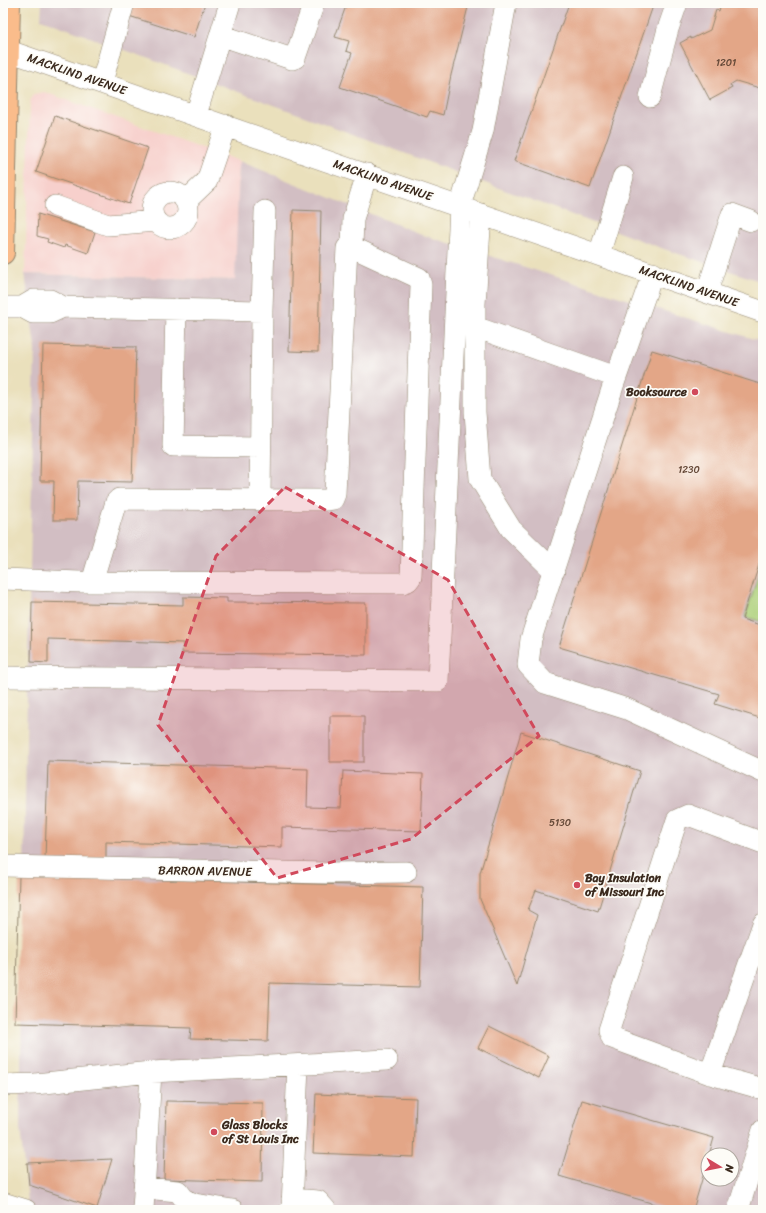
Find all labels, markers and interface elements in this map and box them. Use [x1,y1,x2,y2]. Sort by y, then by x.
street label: MACKLIND AVENUE [24,47,131,102]
house number: 1201 [716,54,736,72]
street label: MACKLIND AVENUE [330,153,437,208]
street label: MACKLIND AVENUE [636,259,743,314]
place label: Booksource [626,381,688,403]
marker: Booksource [690,387,700,397]
house number: 1230 [678,461,700,479]
house number: 5130 [549,814,571,832]
street label: BARRON AVENUE [158,859,253,883]
place label: Bay Insulation of Missouri Inc [585,867,665,903]
marker: Bay Insulation of Missouri Inc [572,880,582,890]
place label: Glass Blocks of St Louis Inc [221,1114,299,1150]
marker: Glass Blocks of St Louis Inc [209,1127,219,1137]
north arrow [700,1147,740,1187]
text: N [719,1162,740,1174]

